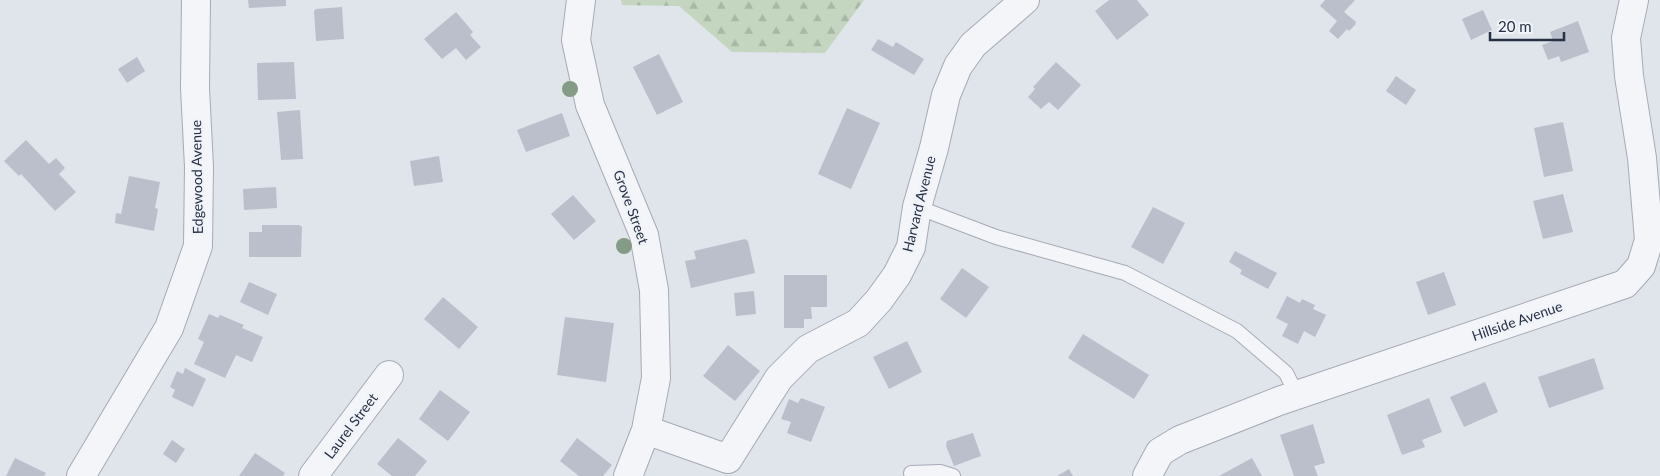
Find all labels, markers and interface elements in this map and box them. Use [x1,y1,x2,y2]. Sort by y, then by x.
scale bar [1490,10,1564,42]
text: 20 m [1498,17,1532,35]
street label: Edgewood Avenue [187,120,206,234]
street label: Harvard Avenue [898,154,939,254]
street label: Grove Street [610,167,653,246]
street label: Hillside Avenue [1469,297,1564,344]
street label: Laurel Street [320,389,381,462]

